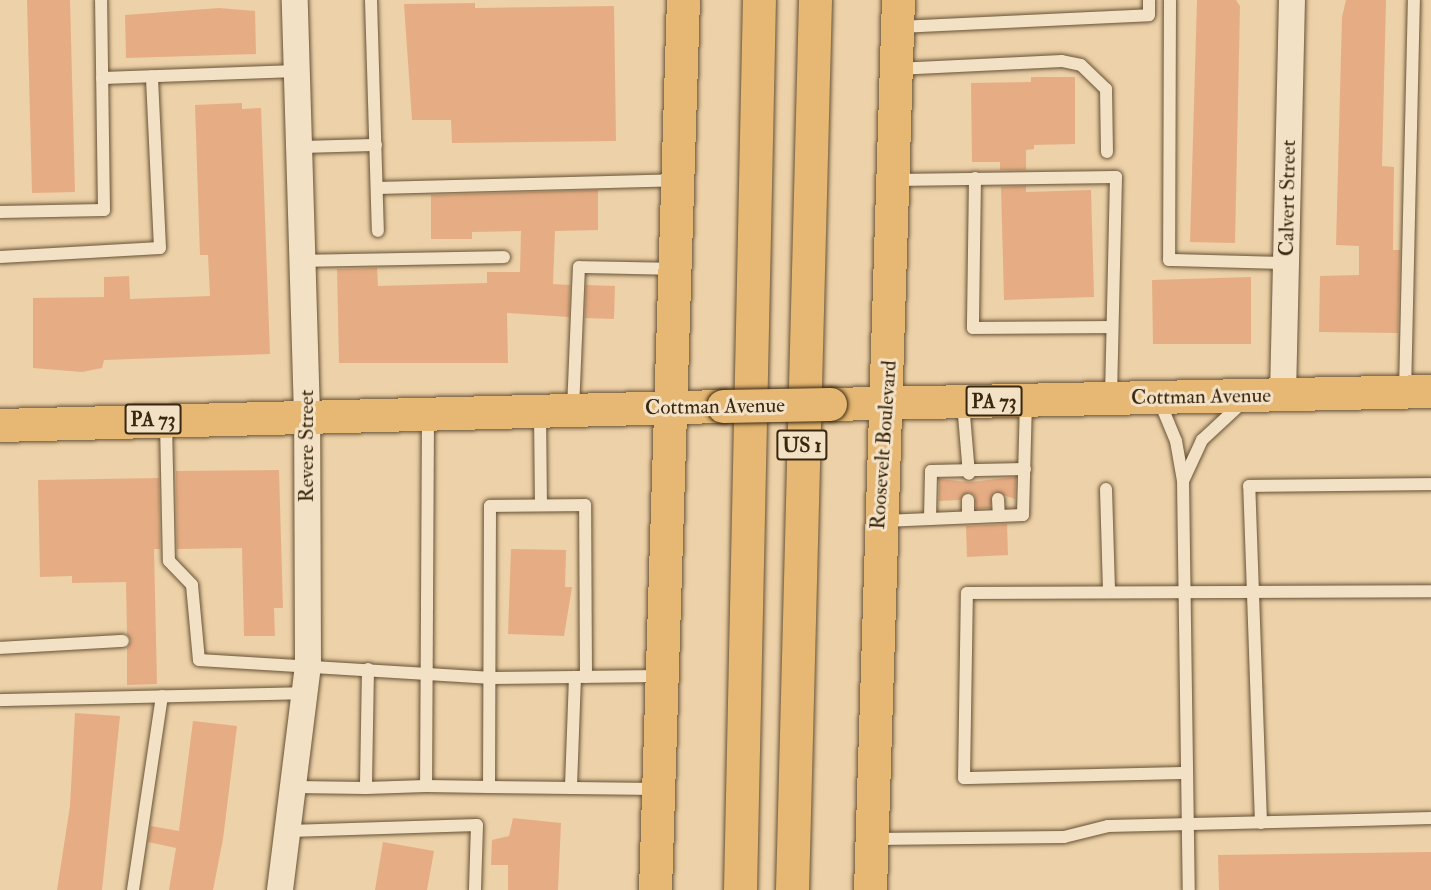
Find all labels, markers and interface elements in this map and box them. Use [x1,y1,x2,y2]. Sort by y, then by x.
street label: Calvert Street [1274,140,1302,256]
street label: Roosevelt Boulevard [866,360,902,530]
street label: Cottman Avenue [1131,383,1271,411]
road number: PA 73 [966,384,1022,418]
street label: Revere Street [294,390,320,502]
street label: Cottman Avenue [645,393,785,421]
road number: PA 73 [124,402,182,436]
road number: US 1 [775,428,829,462]

